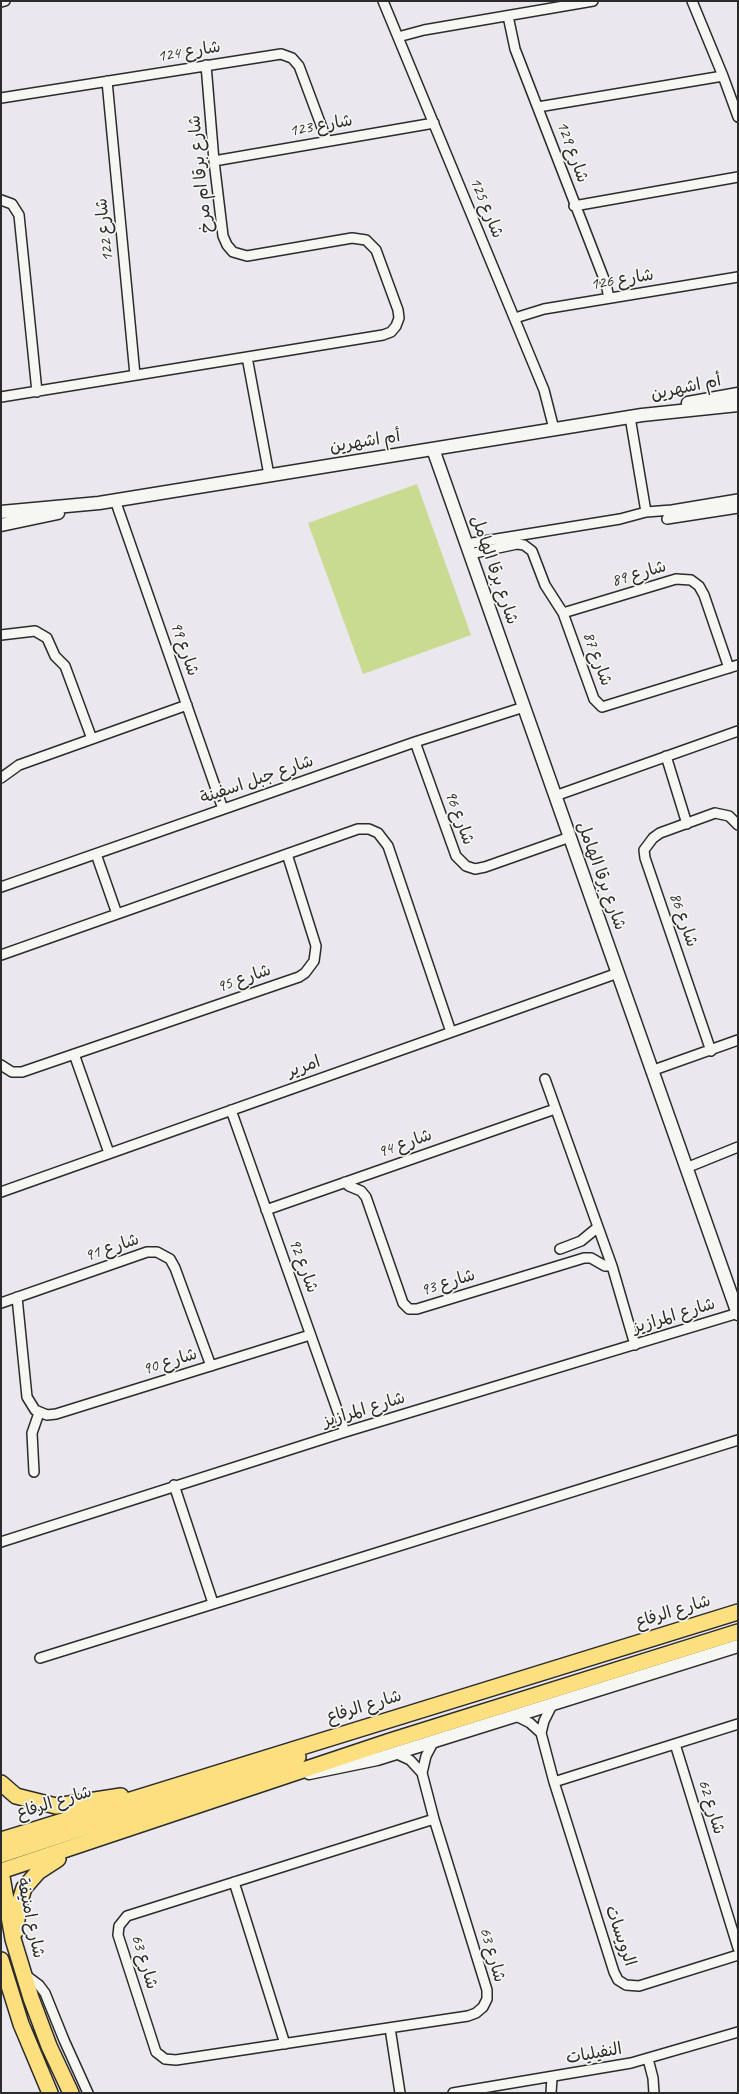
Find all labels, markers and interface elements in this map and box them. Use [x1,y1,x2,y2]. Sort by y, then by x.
street label: شارع 124 [156,37,222,67]
street label: شارع 123 [288,110,354,142]
street label: شارع برقا ام مرخ [185,114,217,234]
street label: شارع 129 [551,119,593,185]
street label: شارع 125 [465,175,507,241]
street label: شارع 122 [92,197,118,263]
street label: شارع 126 [589,265,655,295]
street label: أم اشهرين [649,371,723,405]
street label: أم اشهرين [328,426,402,458]
street label: شارع برقا الهامل [466,513,522,627]
street label: شارع 89 [609,556,669,592]
street label: شارع 99 [165,619,203,679]
street label: شارع 87 [578,629,616,689]
street label: شارع جبل اسفينة [198,751,316,809]
street label: شارع 96 [440,788,478,848]
street label: شارع برقا الهامل [572,819,630,933]
street label: شارع 86 [664,890,702,950]
street label: شارع 95 [214,960,274,998]
street label: امرير [285,1052,323,1082]
street label: شارع 94 [375,1125,435,1163]
street label: شارع 91 [82,1230,142,1266]
street label: شارع 92 [284,1236,322,1296]
street label: شارع 93 [418,1265,478,1301]
street label: شارع المرازيز [630,1294,718,1338]
street label: شارع 90 [140,1344,200,1380]
street label: شارع المرازيز [320,1388,408,1432]
street label: شارع الرفاع [633,1591,713,1633]
street label: شارع الرفاع [324,1686,404,1728]
street label: شارع 62 [693,1777,729,1837]
street label: شارع الرفاع [14,1782,94,1824]
street label: شارع امنيفة [12,1876,48,1960]
street label: الرويسات [600,1903,640,1969]
street label: شارع 63 [474,1925,510,1985]
street label: شارع 63 [126,1932,162,1992]
street label: النفيليات [564,2039,624,2069]

